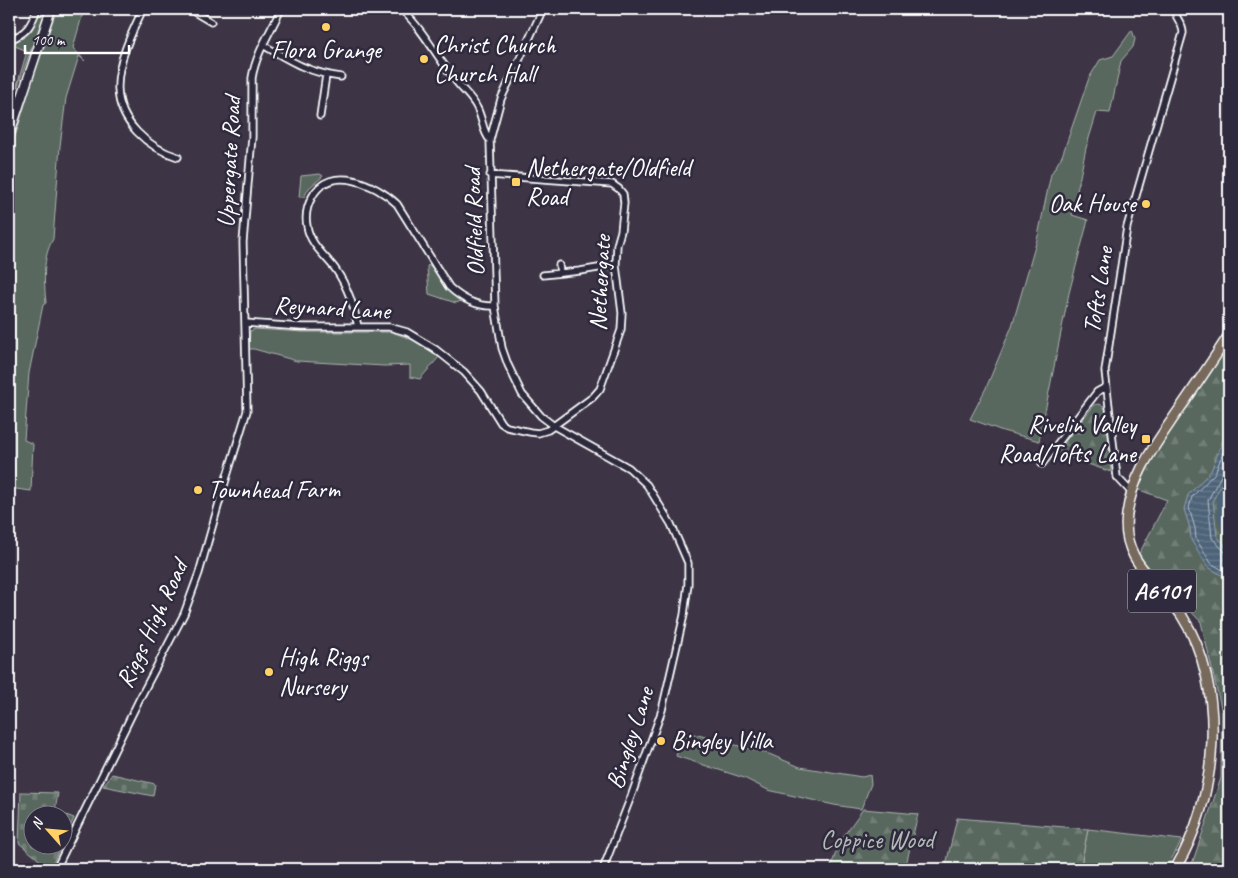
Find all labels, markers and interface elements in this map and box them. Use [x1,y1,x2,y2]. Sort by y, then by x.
marker: Flora Grange [320,21,332,33]
scale bar [25,22,129,54]
place label: Christ Church Church Hall [434,29,557,90]
text: 100 m [32,31,66,50]
place label: Flora Grange [271,34,383,66]
marker: Christ Church Church Hall [418,53,430,65]
street label: Uppergate Road [210,92,249,229]
place label: Nethergate/Oldfield Road [526,152,695,213]
street label: Oldfield Road [456,163,492,277]
marker: Nethergate/Oldfield Road [510,176,522,188]
place label: Oak House [1049,188,1138,220]
marker: Oak House [1140,198,1152,210]
street label: Nethergate [582,233,619,332]
street label: Tofts Lane [1075,243,1121,336]
street label: Reynard Lane [273,289,393,327]
place label: Rivelin Valley Road/Tofts Lane [999,409,1138,470]
marker: Rivelin Valley Road/Tofts Lane [1140,433,1152,445]
place label: Townhead Farm [208,474,341,506]
marker: Townhead Farm [192,484,204,496]
street label: Riggs High Road [108,552,197,693]
road number: A6101 [1128,570,1196,612]
place label: High Riggs Nursery [279,642,370,703]
marker: High Riggs Nursery [263,666,275,678]
street label: Bingley Lane [599,681,662,793]
place label: Bingley Villa [671,725,774,757]
marker: Bingley Villa [655,735,667,747]
north arrow [22,806,72,856]
text: N [27,815,47,832]
park label: Coppice Wood [820,824,938,856]

